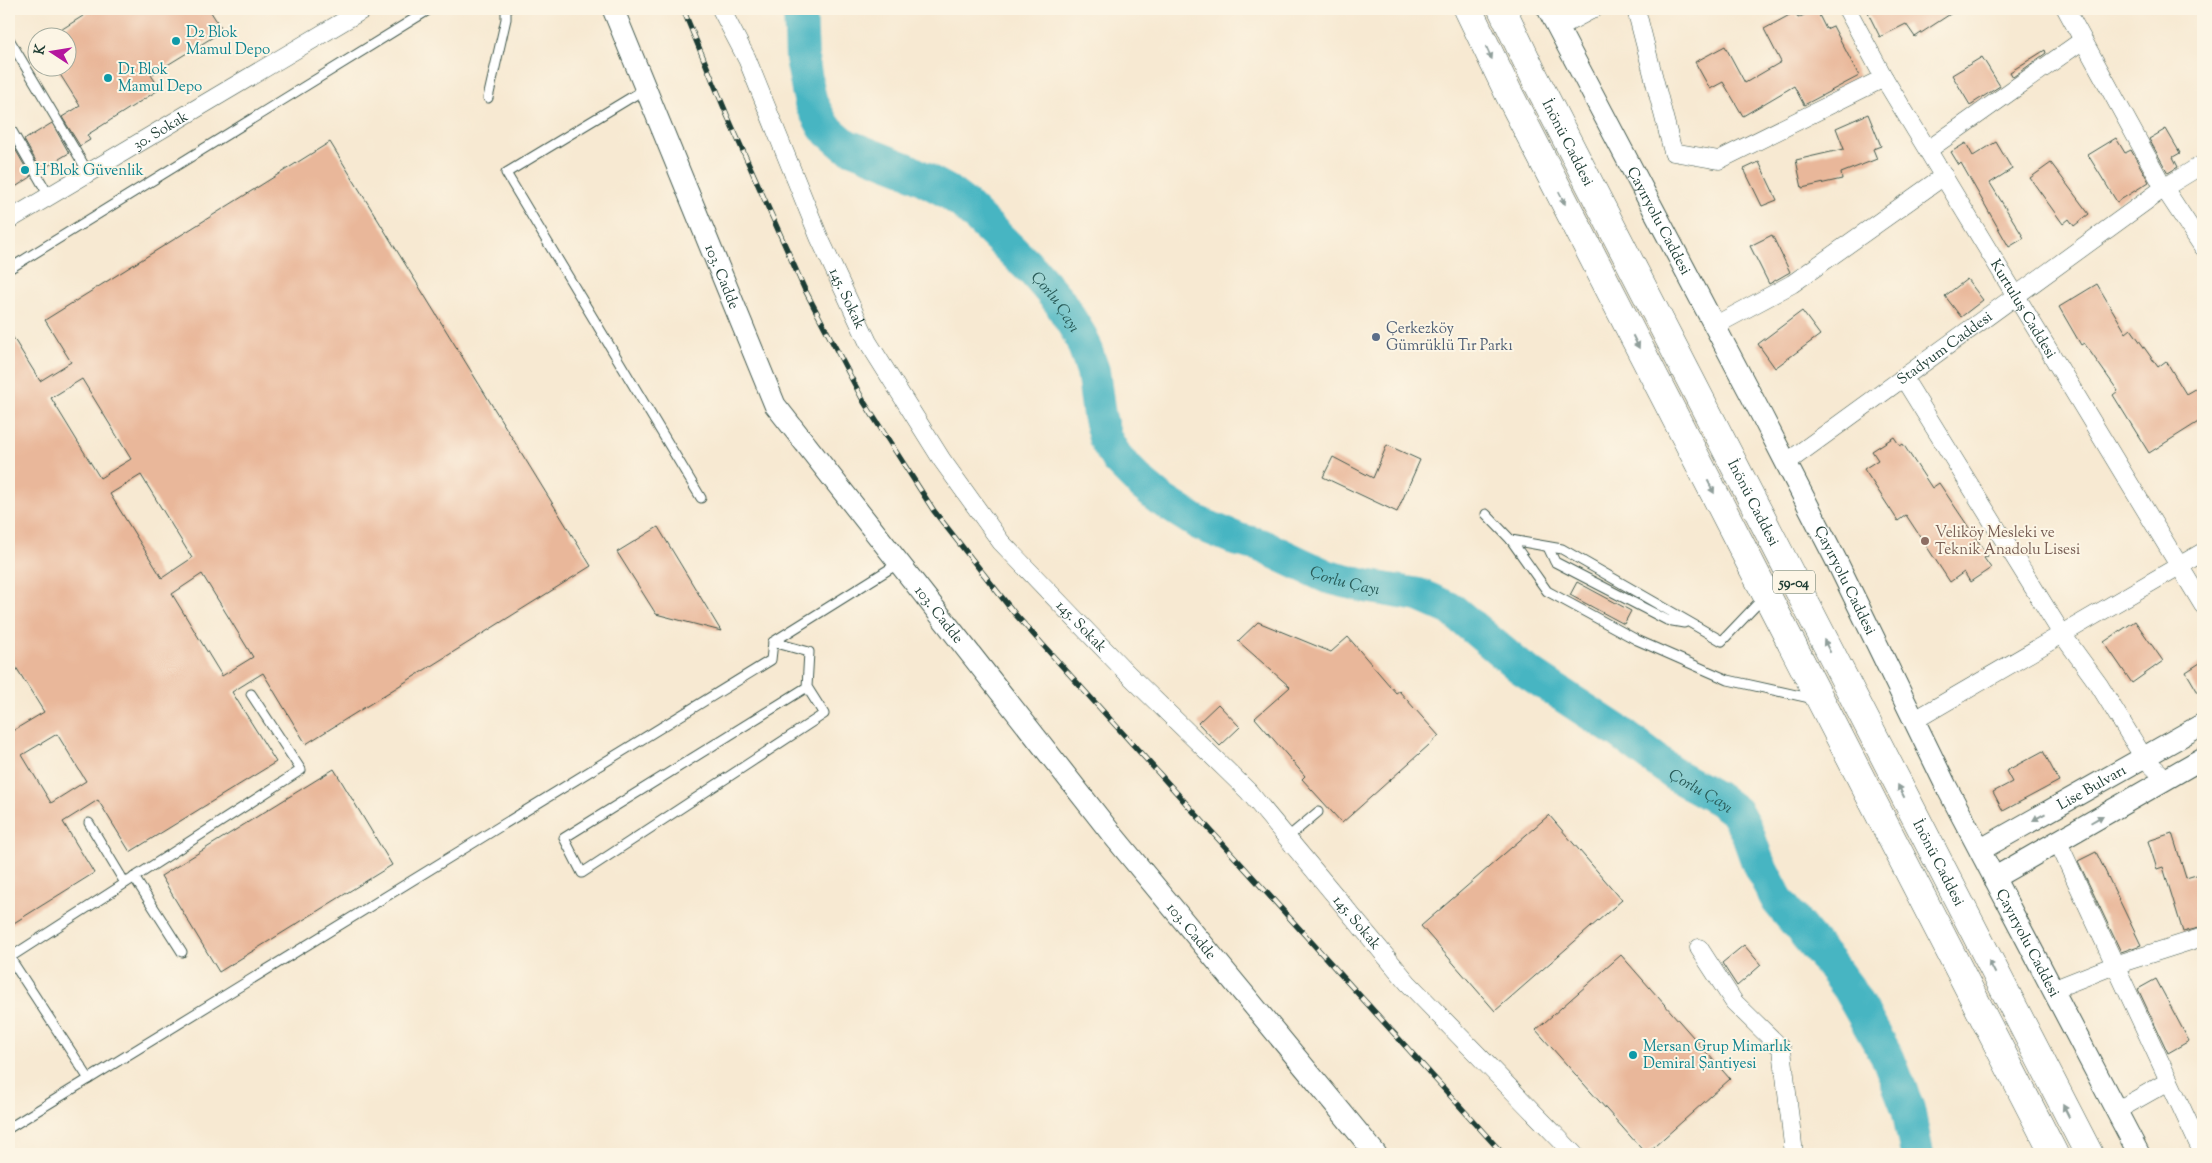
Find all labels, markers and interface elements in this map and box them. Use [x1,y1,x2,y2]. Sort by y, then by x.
place label: D2 Blok Mamul Depo [186,23,270,61]
north arrow [28,28,78,78]
marker: D2 Blok Mamul Depo [170,35,182,47]
text: K [30,42,52,57]
one-way arrow [1485,46,1493,60]
place label: D1 Blok Mamul Depo [118,60,202,98]
marker: D1 Blok Mamul Depo [102,72,114,84]
street label: İnönü Caddesi [1536,96,1598,190]
street label: 30. Sokak [130,107,193,156]
place label: H Blok Güvenlik [35,161,144,182]
street label: Çayıryolu Caddesi [1621,163,1695,279]
marker: H Blok Güvenlik [19,164,31,176]
one-way arrow [1558,191,1566,205]
street label: 103. Cadde [698,242,744,313]
street label: Kurtuluş Caddesi [1984,256,2061,363]
street label: 145. Sokak [823,265,870,333]
water label: Çorlu Çayı [1024,267,1085,338]
street label: Stadyum Caddesi [1893,307,1997,391]
place label: Çerkezköy Gümrüklü Tır Parkı [1386,319,1513,357]
marker: Çerkezköy Gümrüklü Tır Parkı [1370,331,1382,343]
one-way arrow [1632,335,1640,350]
street label: İnönü Caddesi [1721,456,1783,550]
one-way arrow [1707,480,1715,494]
street label: Çayıryolu Caddesi [1808,523,1880,639]
place label: Veliköy Mesleki ve Teknik Anadolu Lisesi [1935,523,2080,561]
marker: Veliköy Mesleki ve Teknik Anadolu Lisesi [1919,535,1931,547]
water label: Çorlu Çayı [1305,561,1381,602]
road number: 59-04 [1773,570,1815,594]
street label: 103. Cadde [909,582,967,649]
street label: 145. Sokak [1050,596,1111,658]
one-way arrow [1823,639,1831,654]
street label: Lise Bulvarı [2054,760,2130,816]
water label: Çorlu Çayı [1663,764,1737,820]
one-way arrow [1897,784,1905,798]
one-way arrow [2031,813,2046,821]
one-way arrow [2091,814,2104,823]
street label: İnönü Caddesi [1907,816,1969,910]
street label: Çayıryolu Caddesi [1990,886,2064,1001]
street label: 145. Sokak [1327,891,1385,955]
street label: 103. Cadde [1161,899,1221,965]
one-way arrow [1988,959,1996,974]
place label: Mersan Grup Mimarlık Demiral Şantiyesi [1643,1037,1791,1075]
marker: Mersan Grup Mimarlık Demiral Şantiyesi [1627,1049,1639,1061]
one-way arrow [2062,1104,2070,1118]

